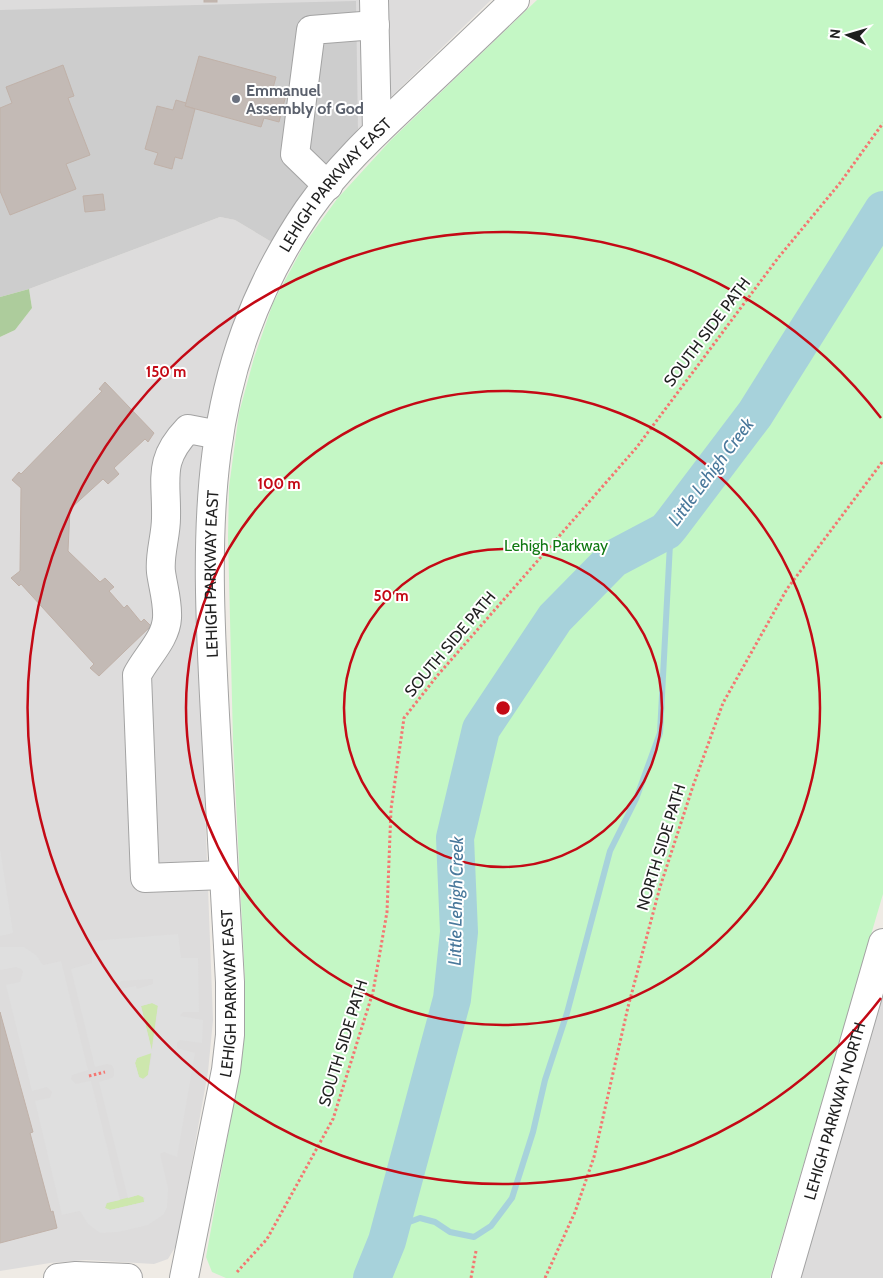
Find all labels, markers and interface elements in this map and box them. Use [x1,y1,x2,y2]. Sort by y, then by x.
north arrow [823,10,873,60]
text: N [826,28,844,40]
place label: Emmanuel Assembly of God [246,81,364,118]
marker: Emmanuel Assembly of God [230,93,242,105]
street label: LEHIGH PARKWAY EAST [275,113,395,255]
street label: SOUTH SIDE PATH [660,274,754,390]
text: 150 m [146,363,186,381]
water label: Little Lehigh Creek [663,413,759,530]
text: 100 m [257,475,301,493]
street label: LEHIGH PARKWAY EAST [200,489,222,658]
park label: Lehigh Parkway [504,536,608,555]
text: 50 m [373,587,409,605]
street label: SOUTH SIDE PATH [400,588,500,700]
centre of rings [494,699,512,717]
street label: NORTH SIDE PATH [633,781,689,913]
water label: Little Lehigh Creek [444,835,468,966]
street label: LEHIGH PARKWAY EAST [215,909,240,1079]
street label: SOUTH SIDE PATH [315,977,371,1109]
street label: LEHIGH PARKWAY NORTH [800,1020,869,1202]

